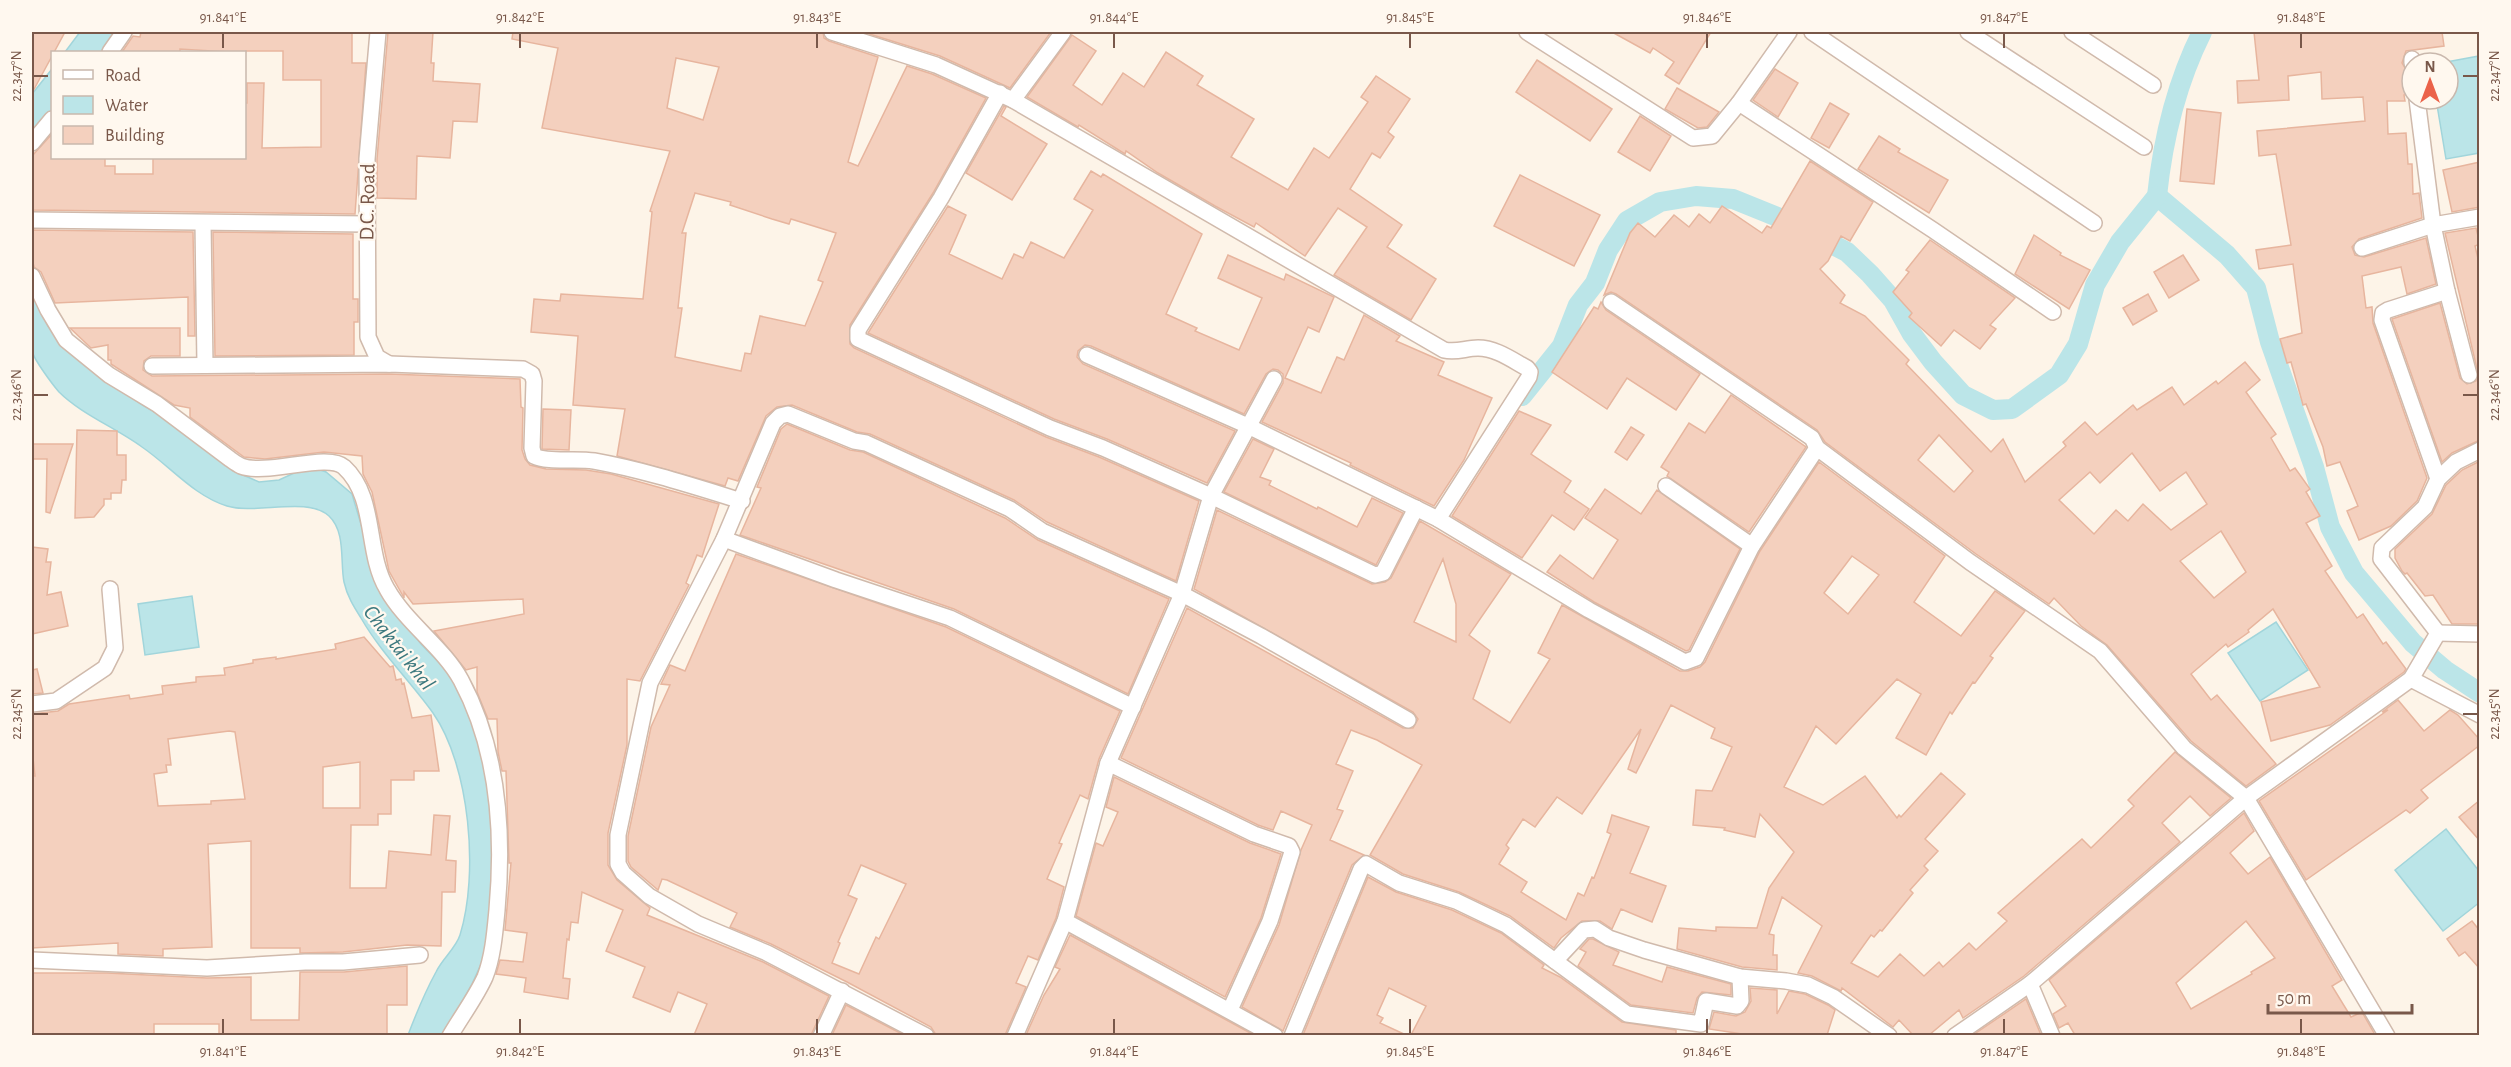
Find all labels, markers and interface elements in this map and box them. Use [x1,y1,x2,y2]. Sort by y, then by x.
text: 91.841°E [200,10,246,25]
text: 91.842°E [496,10,544,25]
text: 91.843°E [793,10,841,25]
text: 91.844°E [1090,10,1138,25]
text: 91.845°E [1386,10,1434,25]
text: 91.846°E [1683,10,1731,25]
text: 91.847°E [1980,10,2028,25]
text: 91.848°E [2277,10,2325,25]
text: 22.347°N [9,50,24,102]
text: 22.347°N [2487,50,2502,102]
legend [51,51,246,159]
north arrow [2400,51,2460,111]
text: N [2424,59,2436,75]
text: Road [105,67,141,85]
text: Water [105,97,148,115]
text: Building [105,127,165,145]
street label: D.C. Road [356,163,379,241]
text: 22.346°N [9,369,24,421]
text: 22.346°N [2487,369,2502,421]
water label: Chaktai khal [359,601,439,694]
text: 22.345°N [9,688,24,740]
text: 22.345°N [2487,688,2502,740]
scale bar [2268,977,2412,1015]
text: 50 m [2277,990,2311,1008]
text: 91.841°E [200,1044,246,1059]
text: 91.842°E [496,1044,544,1059]
text: 91.843°E [793,1044,841,1059]
text: 91.844°E [1090,1044,1138,1059]
text: 91.845°E [1386,1044,1434,1059]
text: 91.846°E [1683,1044,1731,1059]
text: 91.847°E [1980,1044,2028,1059]
text: 91.848°E [2277,1044,2325,1059]

